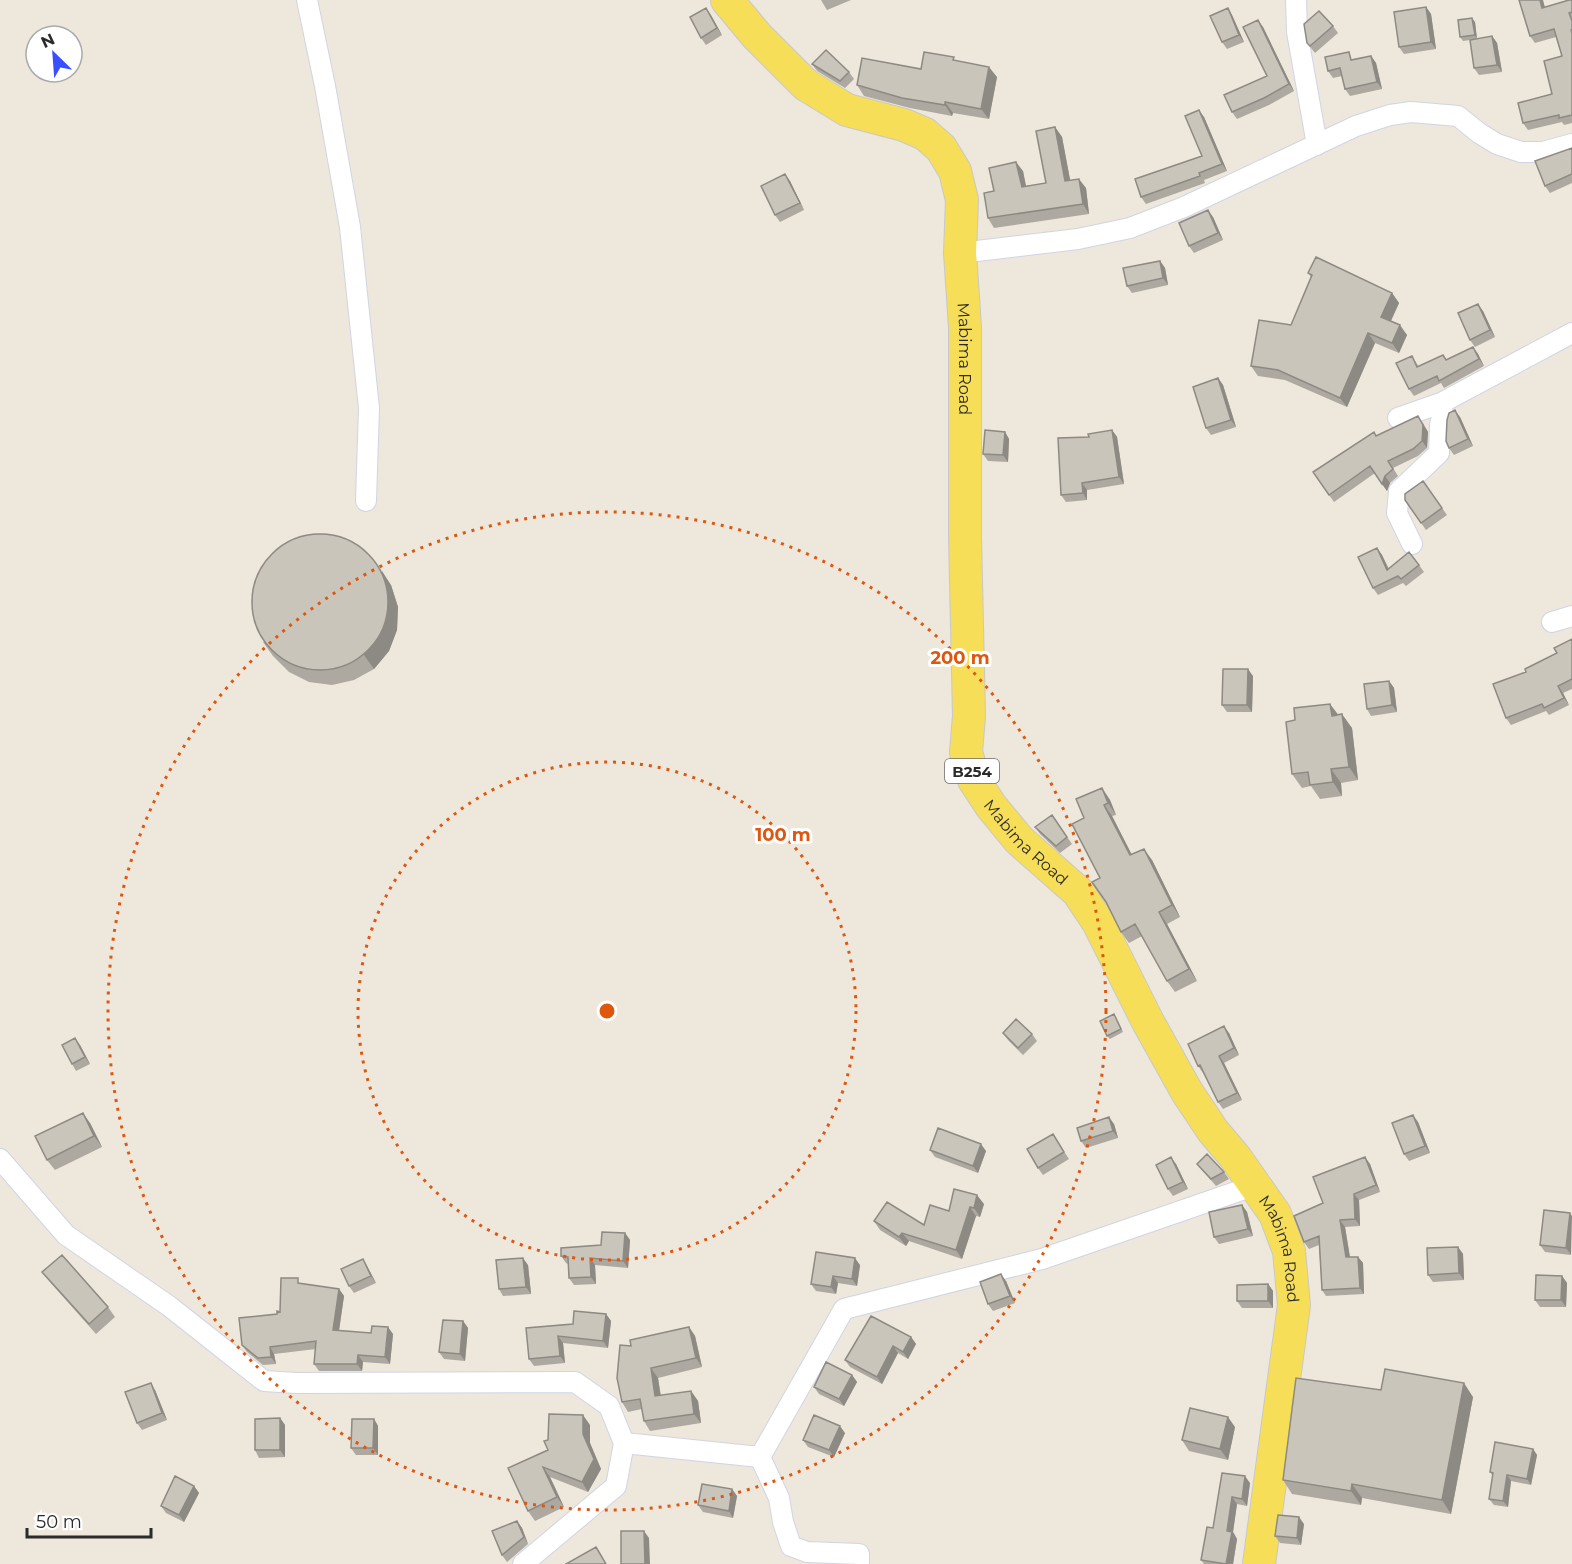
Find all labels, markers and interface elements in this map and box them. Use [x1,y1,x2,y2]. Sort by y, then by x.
north arrow [24,24,84,84]
text: N [38,30,58,52]
street label: Mabima Road [954,302,975,415]
text: 200 m [930,647,990,669]
road number: B254 [945,759,999,783]
street label: Mabima Road [980,796,1072,889]
text: 100 m [755,824,811,846]
centre of rings [597,1001,617,1021]
street label: Mabima Road [1255,1191,1303,1304]
scale bar [27,1501,152,1539]
text: 50 m [36,1511,82,1533]

